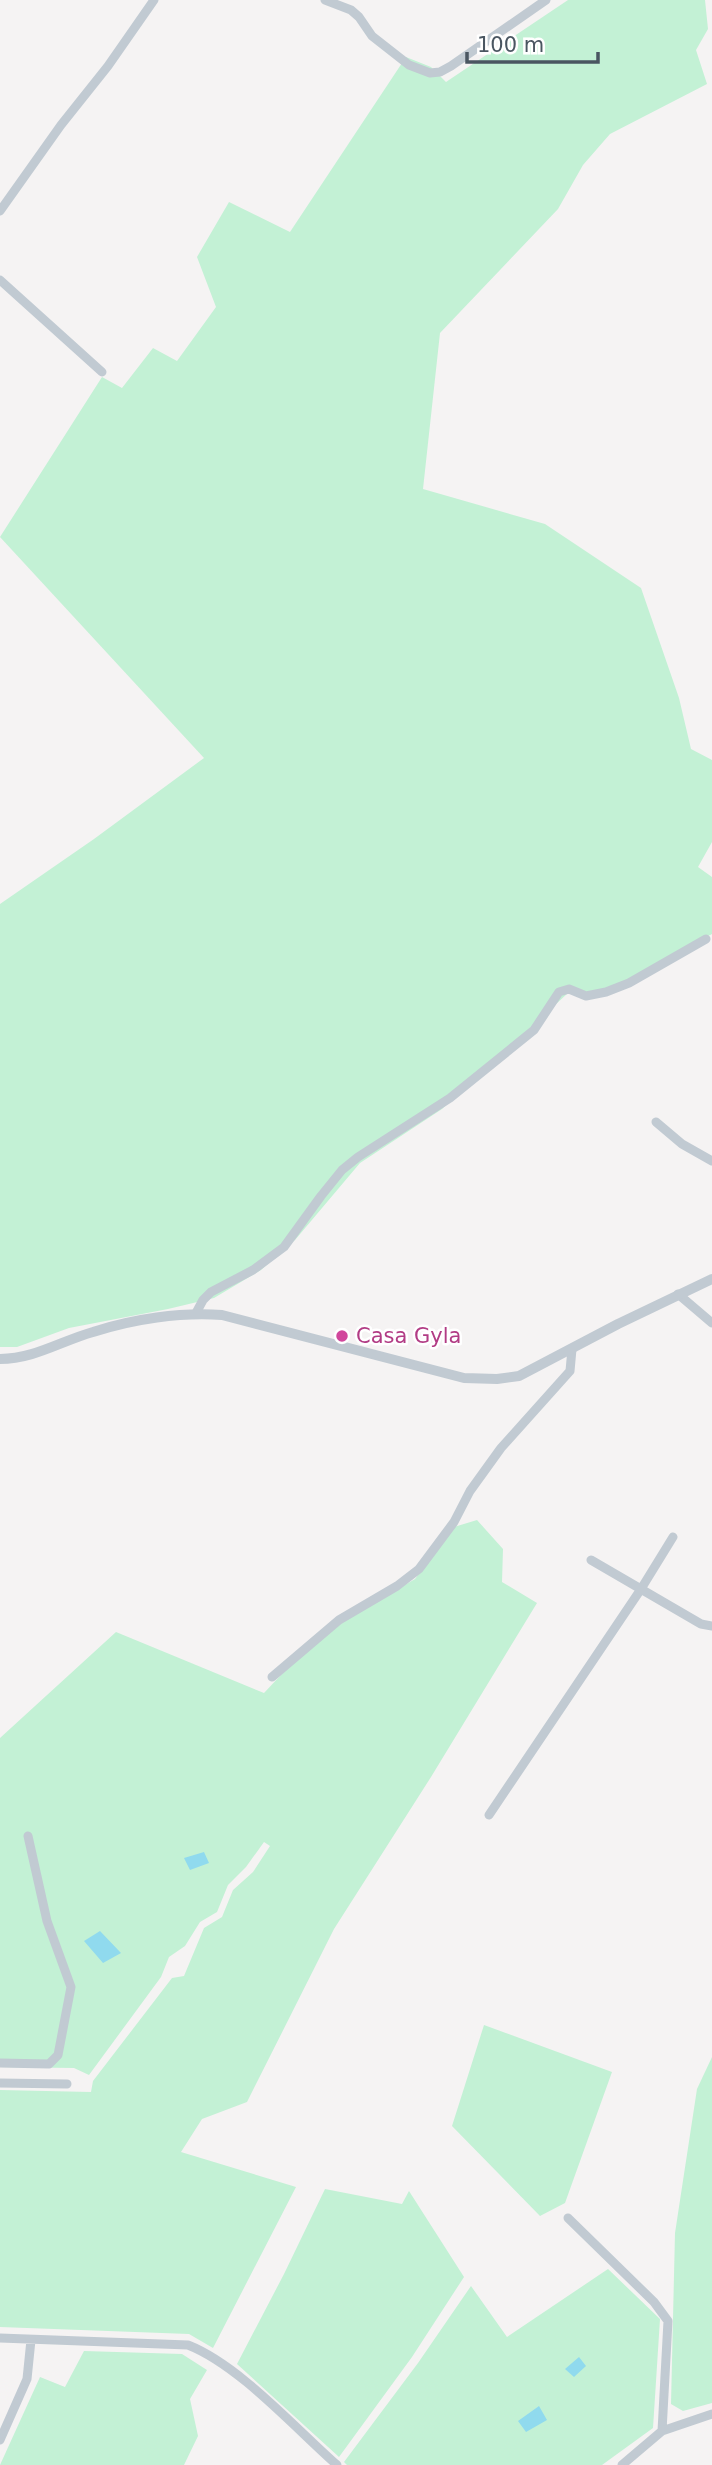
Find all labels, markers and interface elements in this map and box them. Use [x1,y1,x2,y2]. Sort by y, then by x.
scale bar [467,21,598,65]
text: 100 m [477,33,544,57]
place label: Casa Gyla [356,1324,461,1348]
marker: Casa Gyla [334,1328,350,1344]

